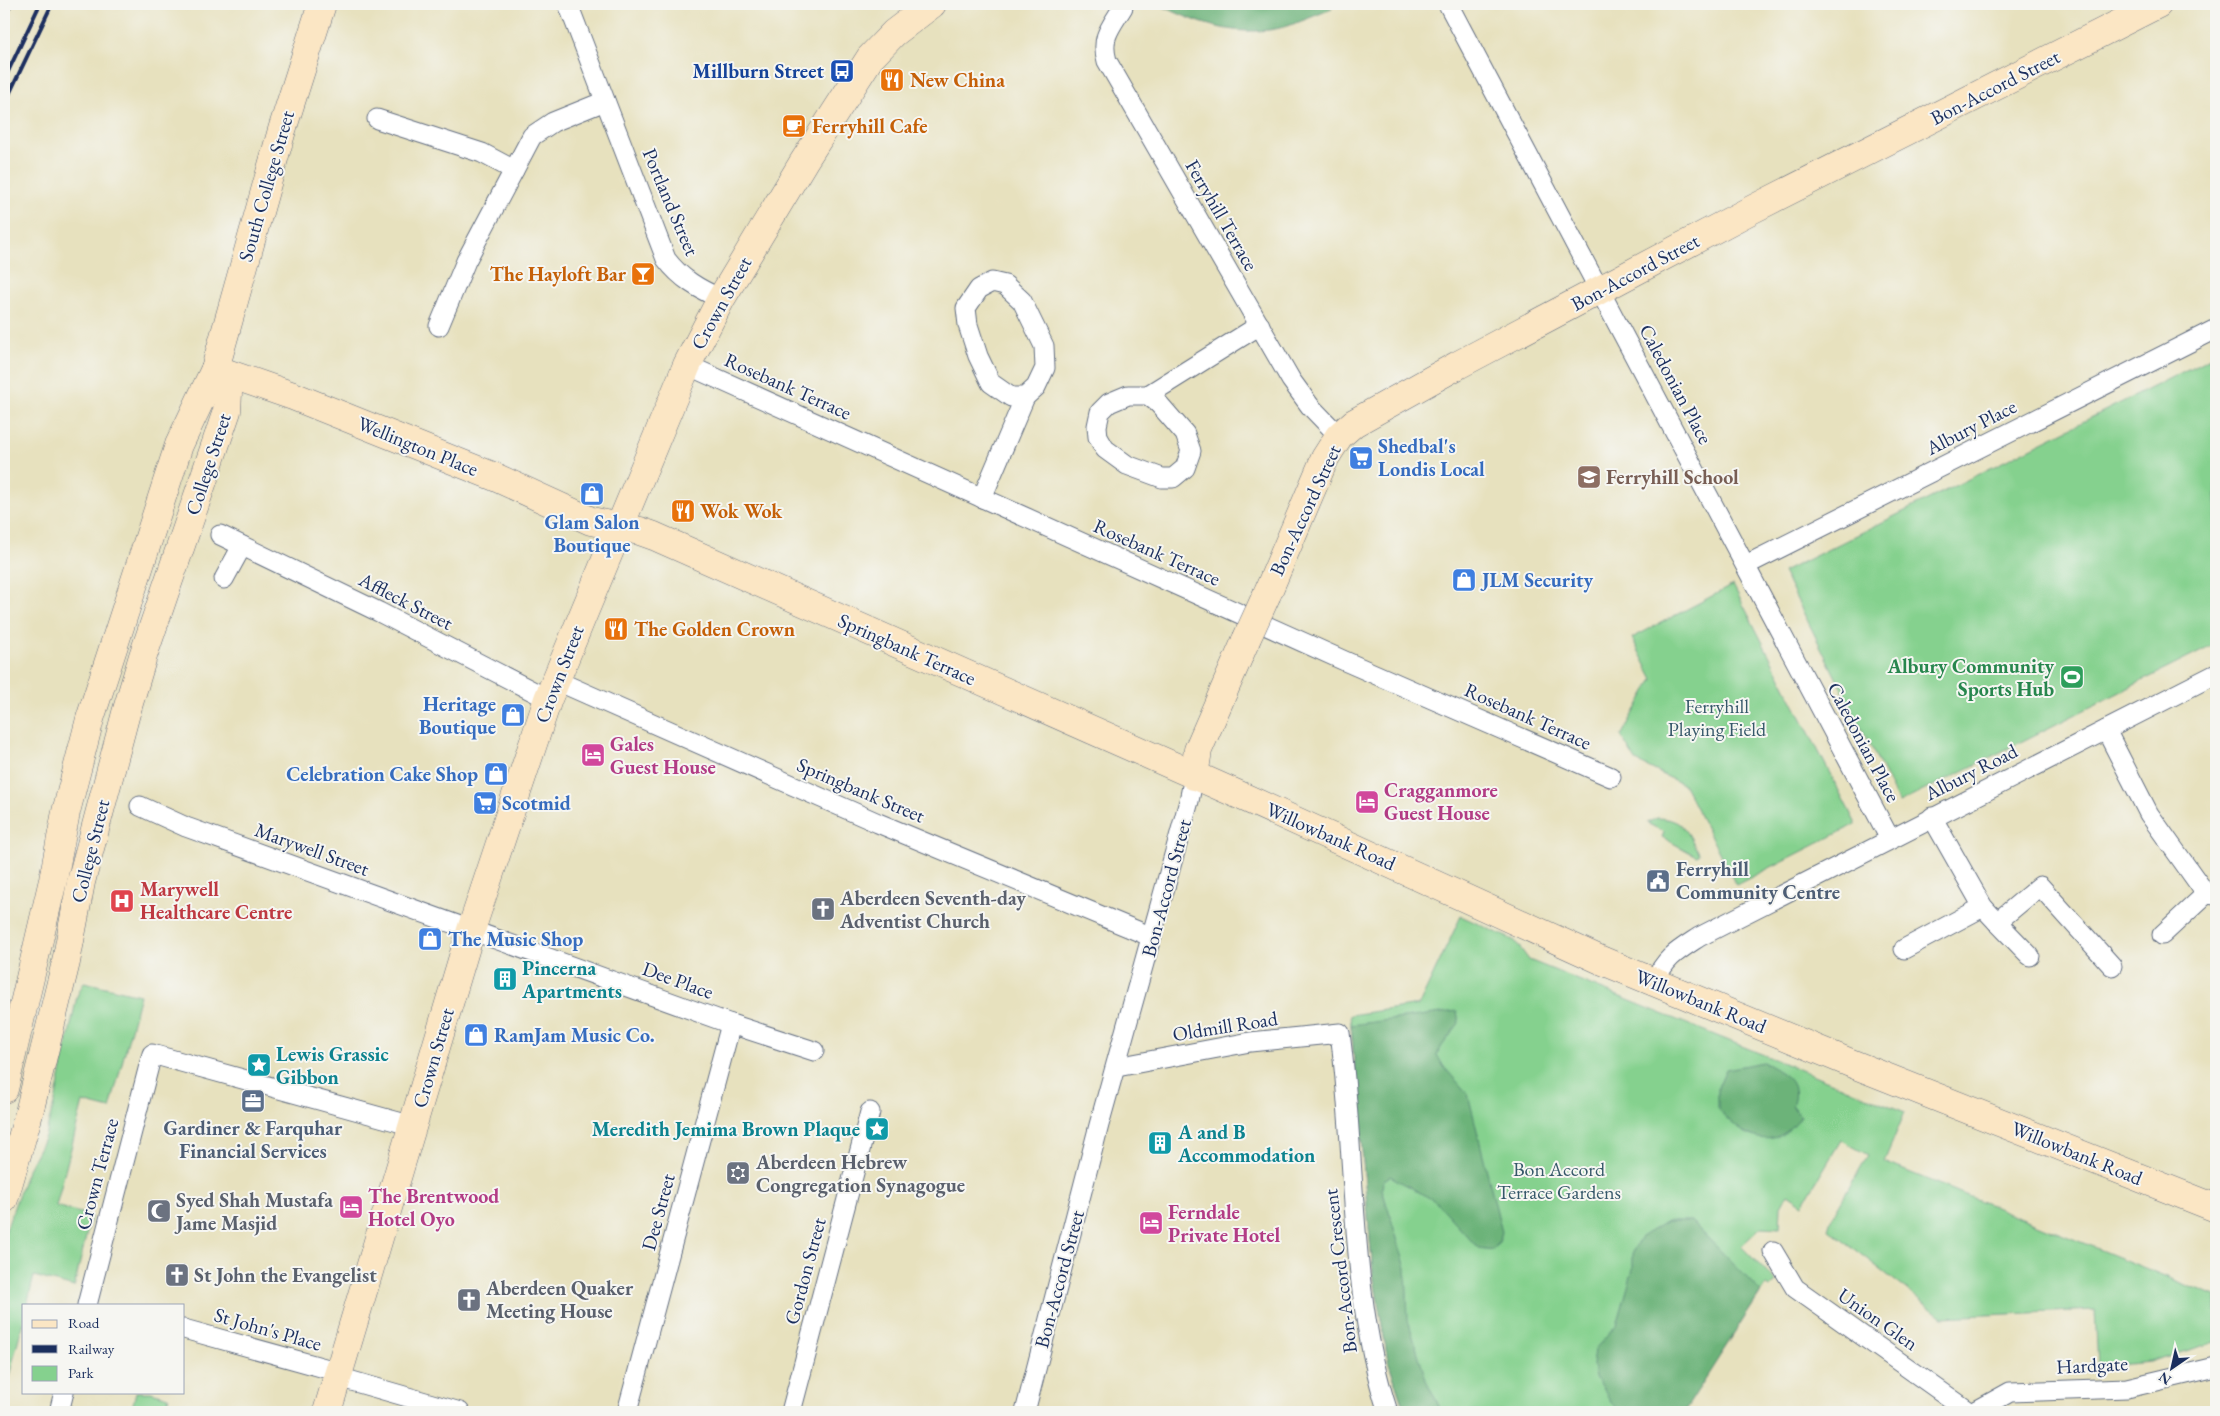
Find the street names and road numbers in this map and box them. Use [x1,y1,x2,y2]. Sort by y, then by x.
street label: Bon-Accord Street [1926,43,2065,131]
street label: South College Street [232,107,300,265]
street label: Portland Street [637,144,706,260]
street label: Ferryhill Terrace [1180,155,1264,276]
street label: Bon-Accord Street [1566,227,1704,317]
street label: Crown Street [685,251,758,354]
street label: Caledonian Place [1634,320,1719,449]
street label: Rosebank Terrace [720,346,856,426]
street label: Albury Place [1920,393,2021,461]
street label: College Street [179,409,237,518]
street label: Wellington Place [354,410,482,482]
street label: Bon-Accord Street [1263,440,1347,580]
street label: Rosebank Terrace [1089,512,1225,592]
street label: Affleck Street [354,566,458,636]
street label: Springbank Terrace [834,607,980,691]
street label: Crown Street [528,621,590,727]
street label: Rosebank Terrace [1460,676,1596,756]
street label: Caledonian Place [1822,678,1907,807]
street label: Albury Road [1919,737,2023,807]
street label: Springbank Street [793,751,929,829]
street label: College Street [65,796,116,905]
street label: Willowbank Road [1262,796,1401,877]
street label: Marywell Street [251,816,373,882]
street label: Bon-Accord Street [1135,816,1197,960]
street label: Dee Place [639,955,717,1005]
street label: Willowbank Road [1632,963,1771,1039]
street label: Crown Street [406,1004,460,1111]
street label: Oldmill Road [1171,1005,1280,1047]
street label: Crown Terrace [70,1115,124,1233]
street label: Willowbank Road [2008,1115,2147,1191]
street label: Dee Street [635,1170,681,1253]
street label: Bon-Accord Crescent [1317,1187,1363,1355]
street label: Bon-Accord Street [1028,1207,1090,1351]
street label: Gordon Street [778,1214,832,1327]
street label: Union Glen [1833,1282,1924,1356]
street label: St John's Place [211,1301,325,1357]
street label: Hardgate [2055,1350,2129,1380]

